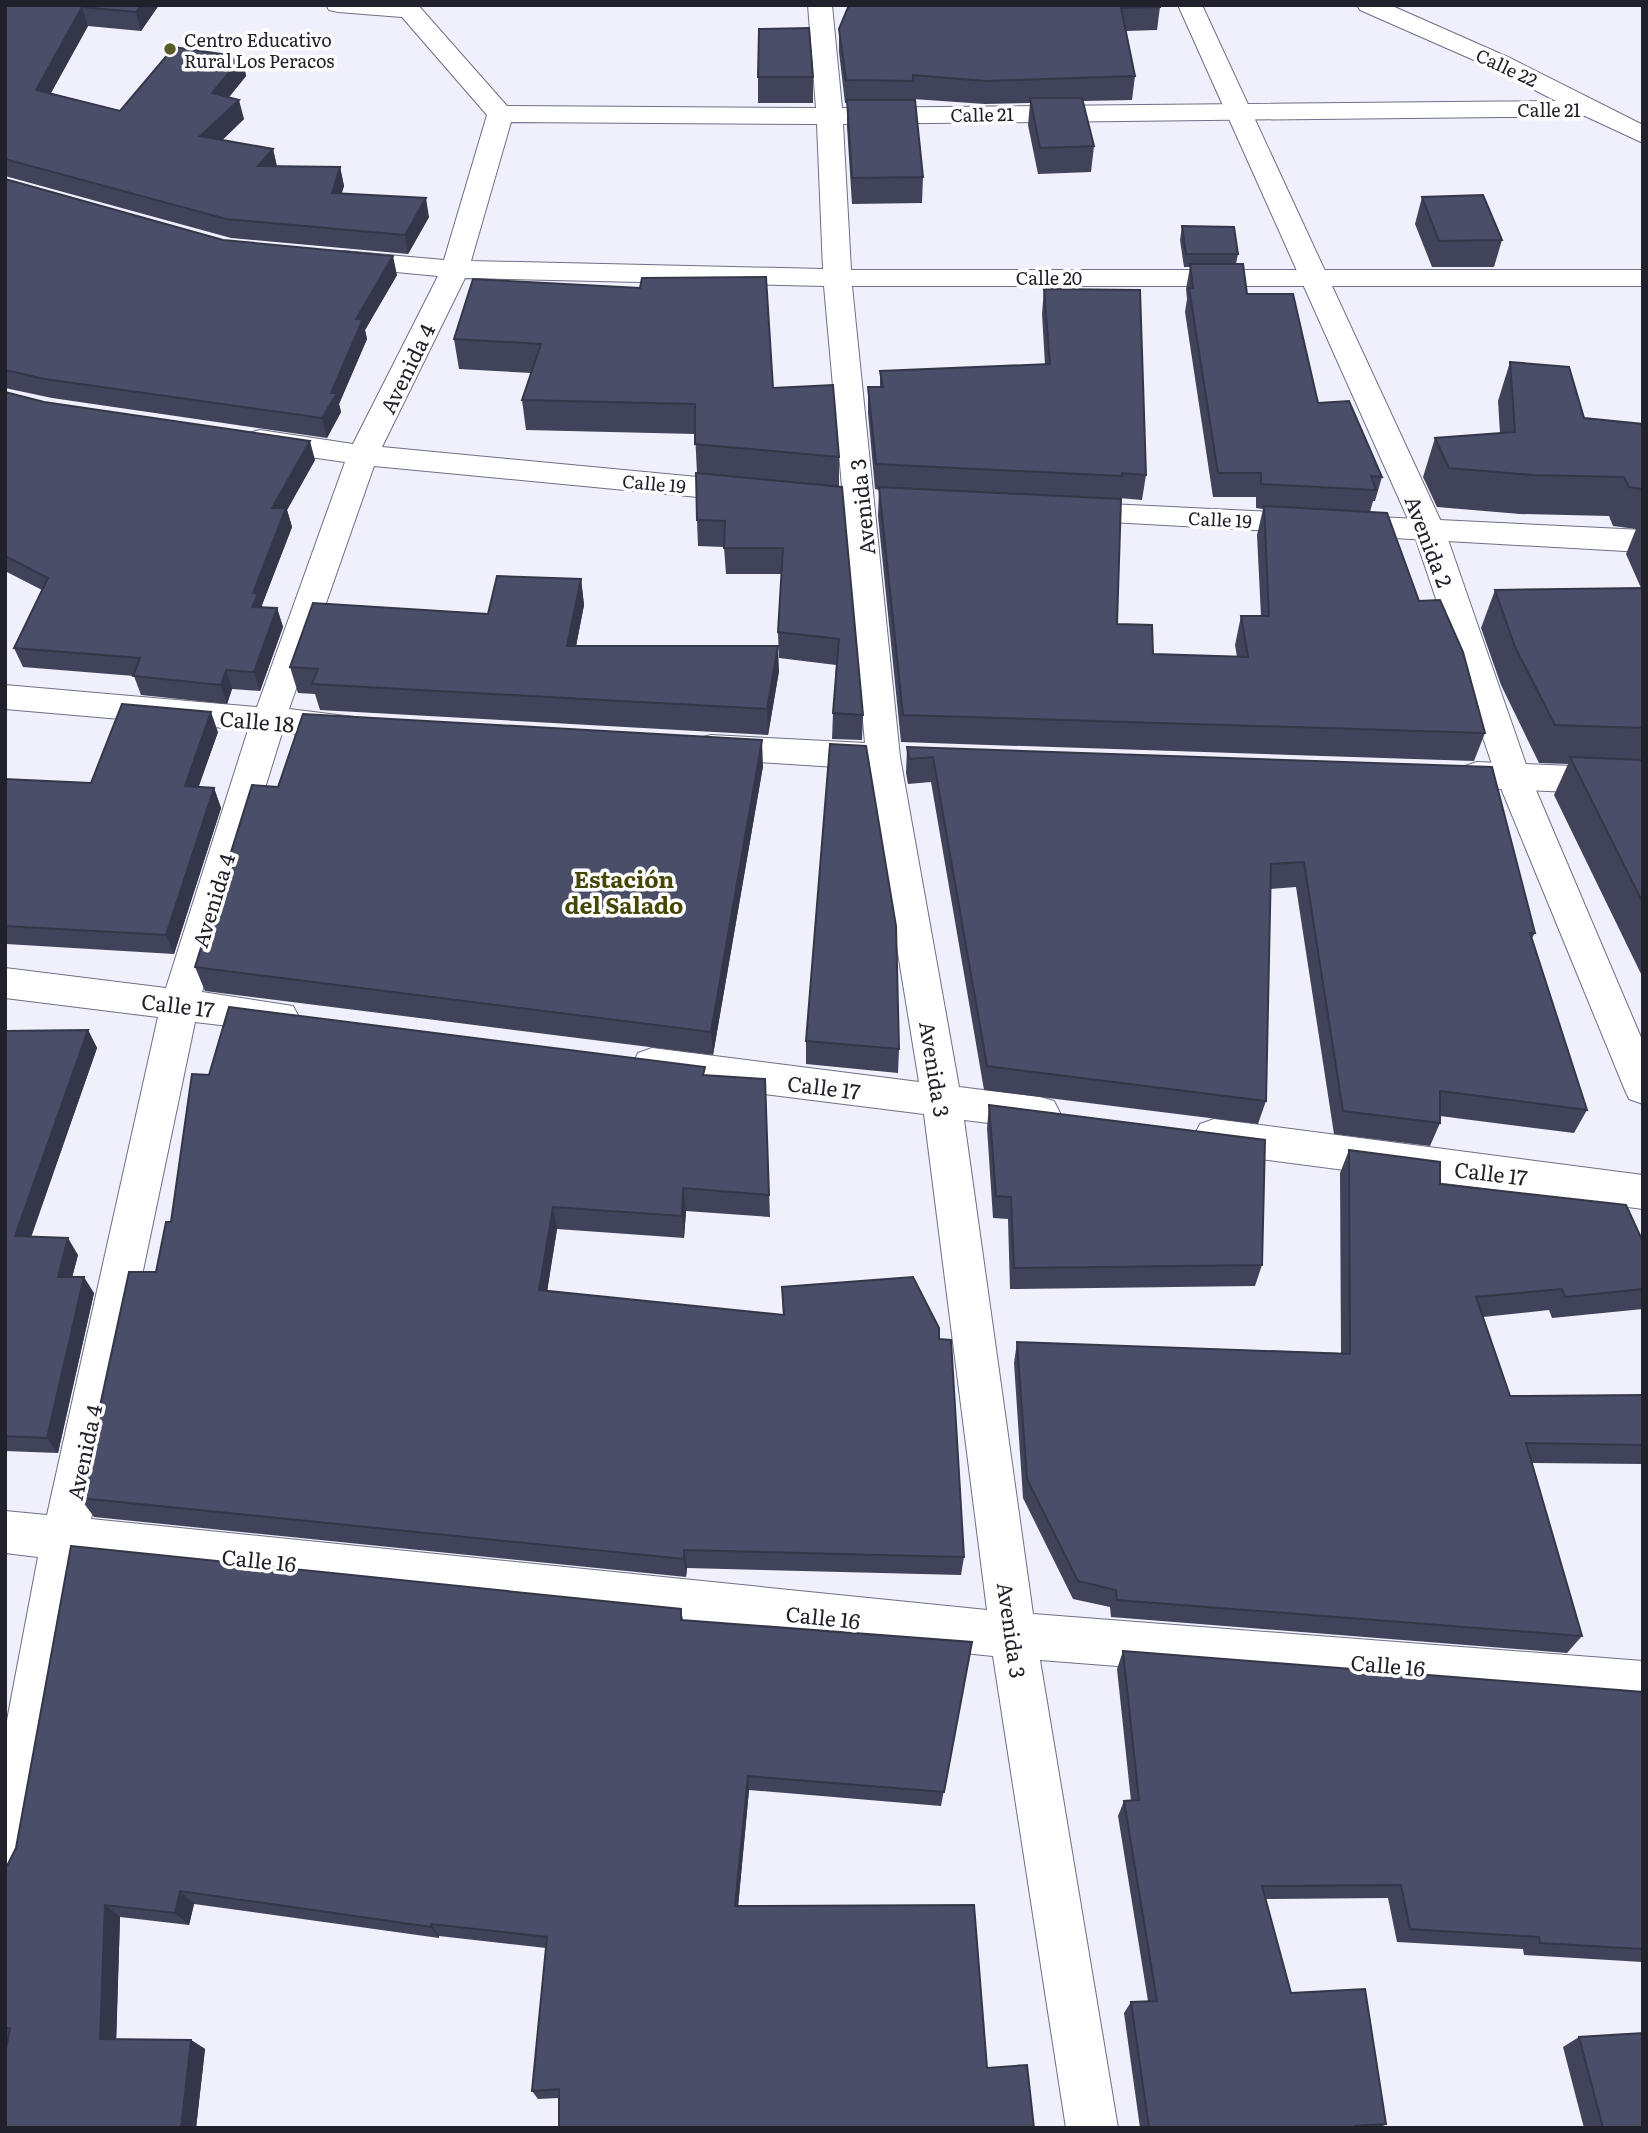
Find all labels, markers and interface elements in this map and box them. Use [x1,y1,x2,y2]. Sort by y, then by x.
place label: Centro Educativo Rural Los Peracos [184,26,334,74]
marker: Centro Educativo Rural Los Peracos [162,41,178,57]
street label: Calle 22 [1472,41,1542,93]
street label: Calle 21 [1517,96,1581,123]
street label: Calle 21 [950,100,1014,128]
street label: Calle 20 [1016,264,1082,291]
street label: Avenida 4 [371,317,441,418]
street label: Avenida 3 [841,457,881,557]
street label: Calle 19 [621,467,687,499]
street label: Avenida 2 [1398,491,1462,591]
street label: Calle 19 [1188,504,1252,534]
street label: Calle 18 [218,701,296,739]
street label: Avenida 4 [183,849,241,951]
district label: Estación del Salado [565,861,683,921]
street label: Calle 17 [140,984,217,1024]
street label: Avenida 3 [913,1019,959,1119]
street label: Calle 17 [786,1066,863,1106]
street label: Calle 17 [1453,1152,1530,1192]
street label: Avenida 4 [58,1401,108,1503]
street label: Calle 16 [220,1540,298,1578]
street label: Avenida 3 [991,1580,1035,1680]
street label: Calle 16 [784,1597,862,1635]
street label: Calle 16 [1350,1645,1426,1683]

